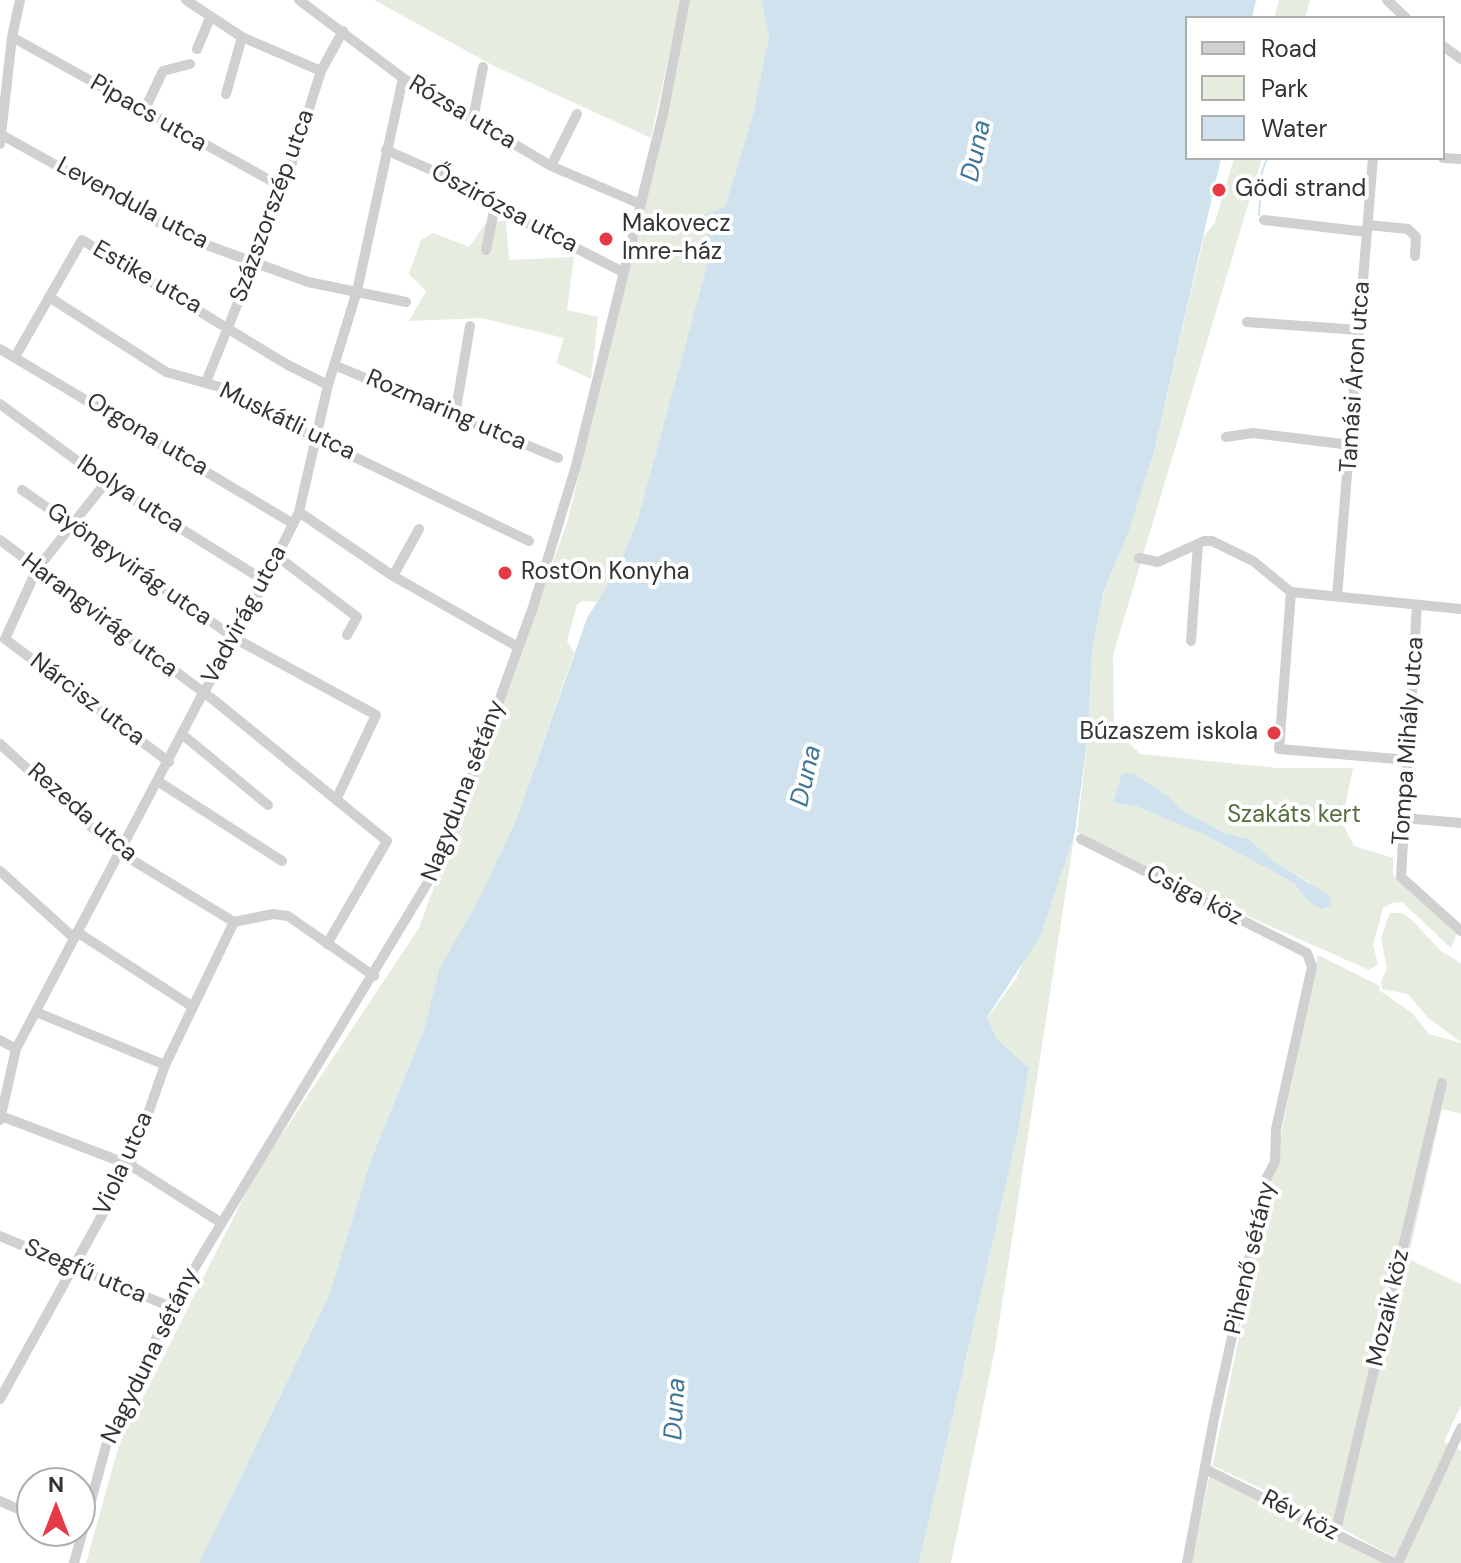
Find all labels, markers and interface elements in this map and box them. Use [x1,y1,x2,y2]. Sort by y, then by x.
legend [1185,16,1445,160]
text: Road [1261,33,1317,64]
street label: Pipacs utca [85,69,211,159]
street label: Rózsa utca [403,70,521,156]
text: Park [1261,73,1308,104]
street label: Százszorszép utca [225,106,321,306]
text: Water [1261,113,1327,144]
water label: Duna [955,117,999,185]
street label: Levendula utca [51,152,213,256]
street label: Őszirózsa utca [426,158,582,260]
place label: Gödi strand [1235,176,1366,204]
marker: Gödi strand [1210,181,1228,199]
place label: Makovecz Imre-ház [622,211,731,267]
marker: Makovecz Imre-ház [597,230,615,248]
street label: Estike utca [87,235,207,321]
street label: Tamási Áron utca [1335,280,1377,474]
street label: Rozmaring utca [362,364,530,458]
street label: Muskátli utca [215,377,359,467]
street label: Orgona utca [81,387,213,483]
street label: Ibolya utca [71,450,189,540]
street label: Gyöngyvirág utca [41,497,217,633]
street label: Vadvirág utca [196,541,294,689]
street label: Harangvirág utca [15,548,183,684]
place label: RostOn Konyha [521,559,690,587]
marker: RostOn Konyha [496,564,514,582]
street label: Tompa Mihály utca [1387,636,1431,846]
street label: Nárcisz utca [24,647,150,753]
street label: Nagyduna sétány [416,696,512,886]
place label: Búzaszem iskola [1080,719,1258,747]
marker: Búzaszem iskola [1265,724,1283,742]
water label: Duna [785,742,829,810]
street label: Rezeda utca [21,758,143,868]
park label: Szakáts kert [1227,802,1361,830]
street label: Csiga köz [1141,859,1247,933]
street label: Viola utca [88,1108,160,1220]
street label: Pihenő sétány [1219,1179,1283,1337]
street label: Szegfű utca [20,1233,150,1311]
street label: Mozaik köz [1362,1247,1416,1369]
street label: Nagyduna sétány [96,1264,206,1448]
water label: Duna [659,1377,693,1441]
north arrow [16,1467,96,1547]
text: N [48,1470,64,1499]
street label: Rév köz [1257,1485,1343,1547]

